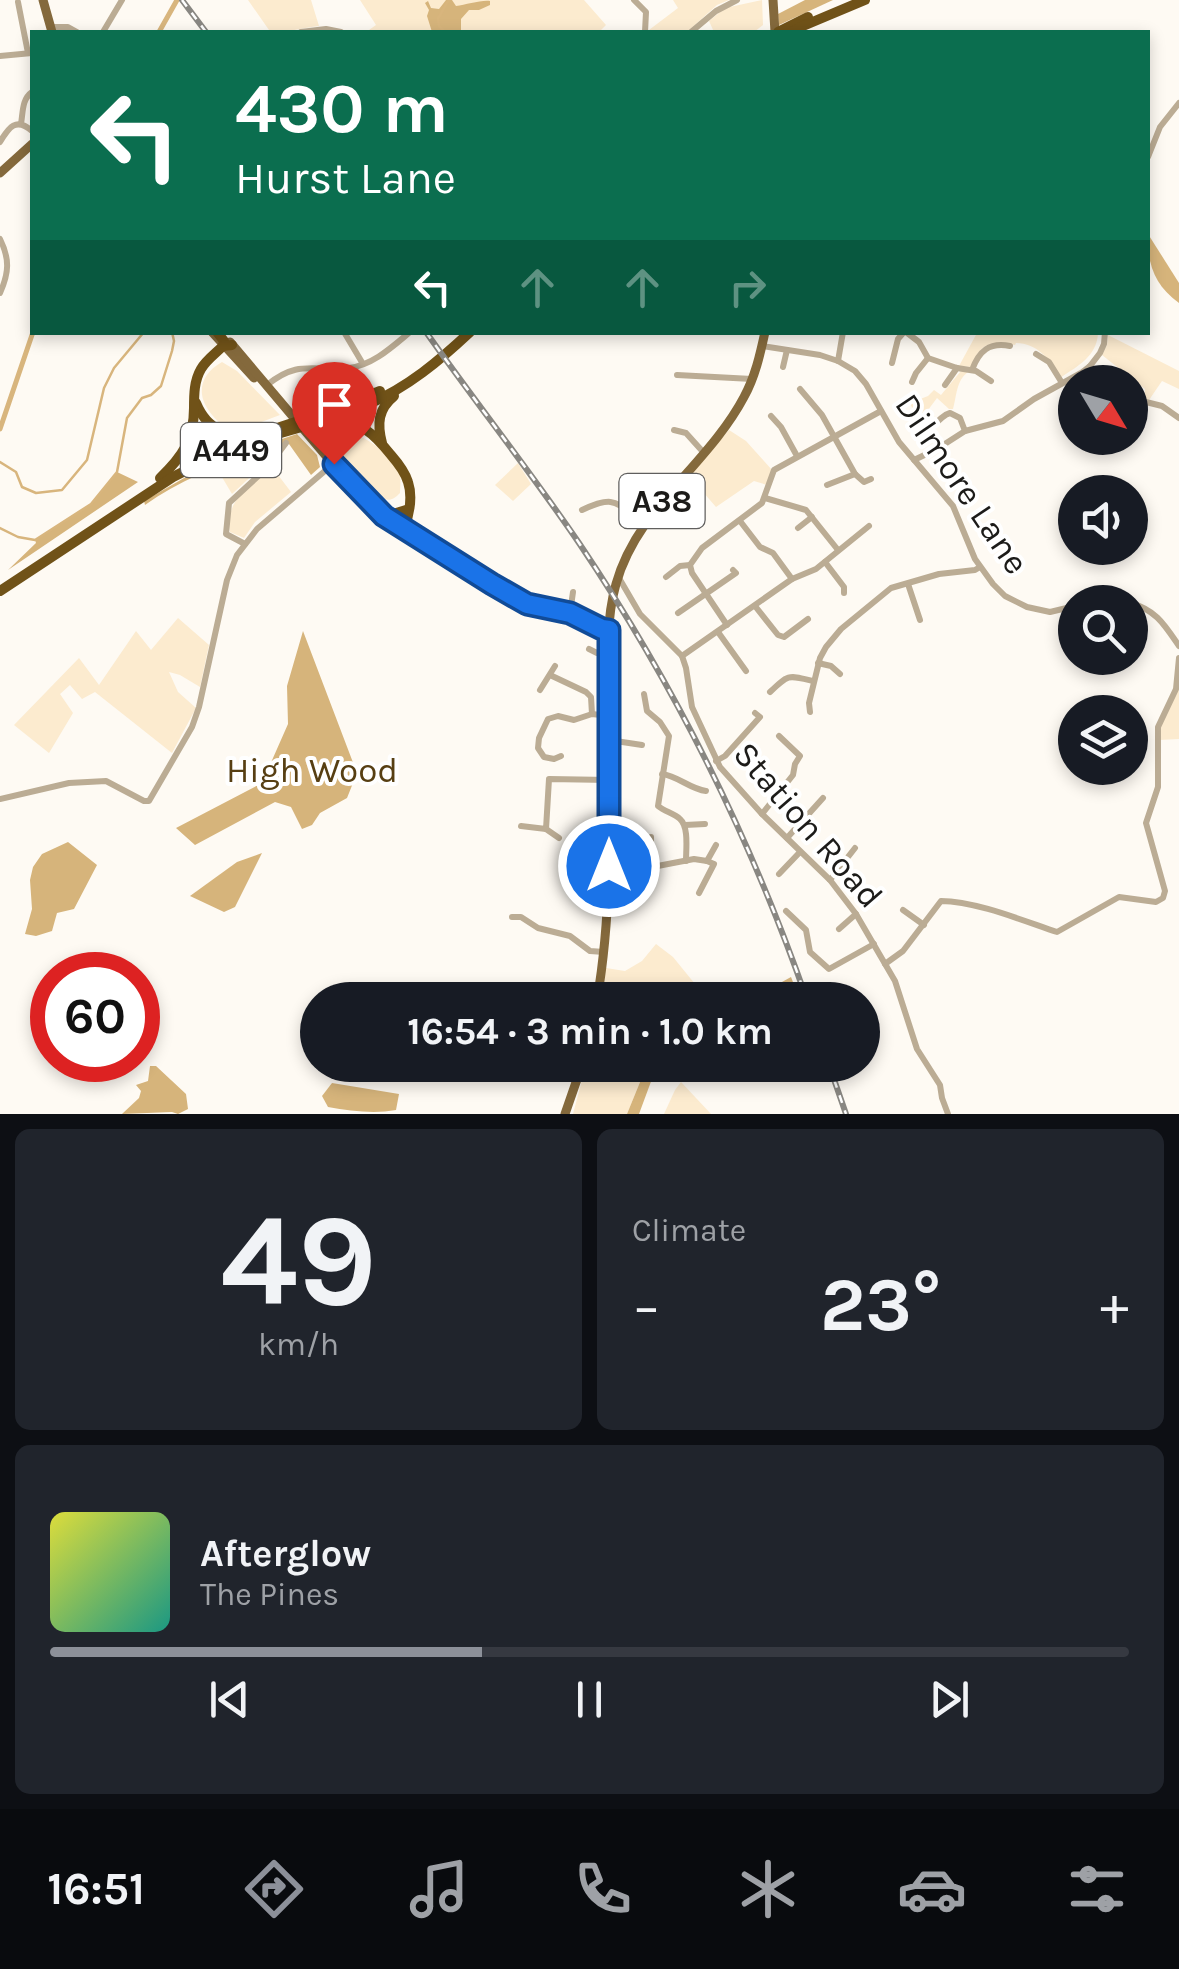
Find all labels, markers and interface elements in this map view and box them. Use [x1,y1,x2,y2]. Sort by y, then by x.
text: 430 m [235,68,449,150]
icon: left [70,70,200,200]
text: Hurst Lane [235,152,456,204]
icon: left [405,260,460,315]
icon: ahead [510,260,565,315]
icon: ahead [615,260,670,315]
icon: right [720,260,775,315]
pin [292,362,377,465]
north arrow [1058,365,1148,455]
map controls [1058,365,1148,785]
icon: arrive [307,377,362,432]
street label: Dilmore Lane [887,386,1037,582]
road number: A449 [181,423,281,477]
road number: A38 [620,474,704,528]
button: sound [1058,475,1148,565]
button: search [1058,585,1148,675]
button: layers [1058,695,1148,785]
street label: Station Road [725,734,891,916]
park label: High Wood [226,750,398,791]
position arrow [557,814,661,918]
speed limit sign: 60 [30,952,160,1082]
text: 16:54 · 3 min · 1.0 km [407,1009,773,1054]
text: 49 [220,1185,377,1337]
text: Climate [632,1212,746,1249]
text: 23° [820,1261,941,1349]
text: − [632,1274,661,1338]
text: + [1100,1274,1129,1338]
text: km/h [258,1326,339,1363]
text: Afterglow [200,1531,371,1576]
text: The Pines [200,1576,339,1613]
icon: previous [202,1672,257,1727]
icon: pause [562,1672,617,1727]
icon: next [922,1672,977,1727]
icon: directions [239,1854,309,1924]
icon: music [404,1854,474,1924]
icon: phone [568,1854,638,1924]
icon: climate [733,1854,803,1924]
icon: car [897,1854,967,1924]
icon: filters [1062,1854,1132,1924]
text: 16:51 [47,1863,145,1915]

